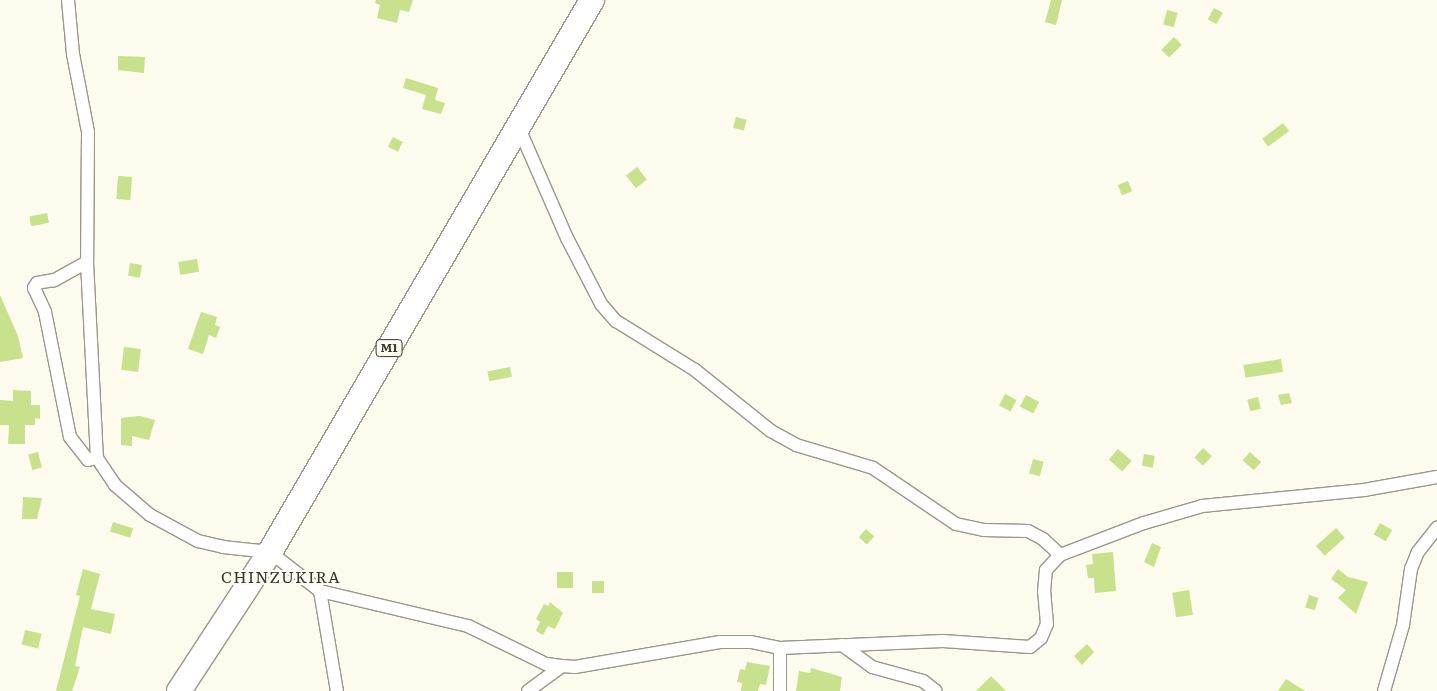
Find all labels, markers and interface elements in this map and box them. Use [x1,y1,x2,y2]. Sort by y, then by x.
road number: M1 [375,338,403,358]
district label: CHINZUKIRA [220,566,342,586]

